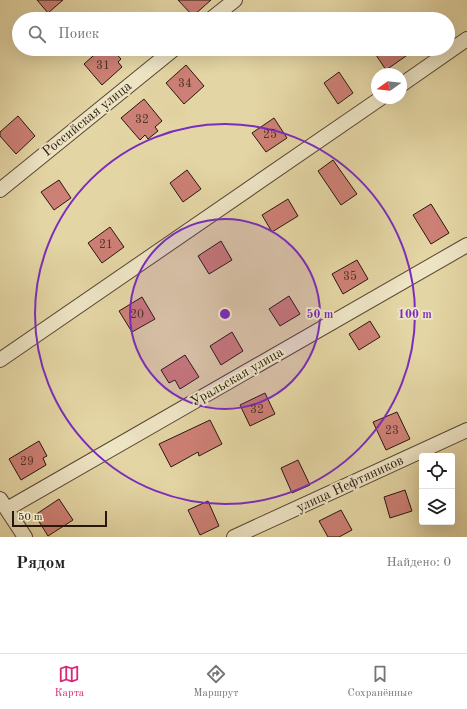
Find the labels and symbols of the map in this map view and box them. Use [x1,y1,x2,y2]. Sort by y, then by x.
house number: 31 [96,60,110,72]
north arrow [371,68,407,104]
house number: 34 [178,78,192,90]
street label: Российская улица [40,79,134,159]
house number: 32 [135,114,149,126]
house number: 25 [263,128,277,141]
house number: 21 [99,239,113,251]
house number: 35 [343,270,357,283]
centre of rings [218,307,232,321]
text: 50 m [307,308,334,321]
house number: 20 [130,309,144,321]
text: 100 m [398,309,432,321]
street label: Уральская улица [188,345,286,409]
house number: 32 [250,404,264,416]
house number: 23 [385,425,399,437]
street label: улица Нефтяников [294,453,406,516]
house number: 29 [20,456,34,468]
scale bar [12,509,107,528]

